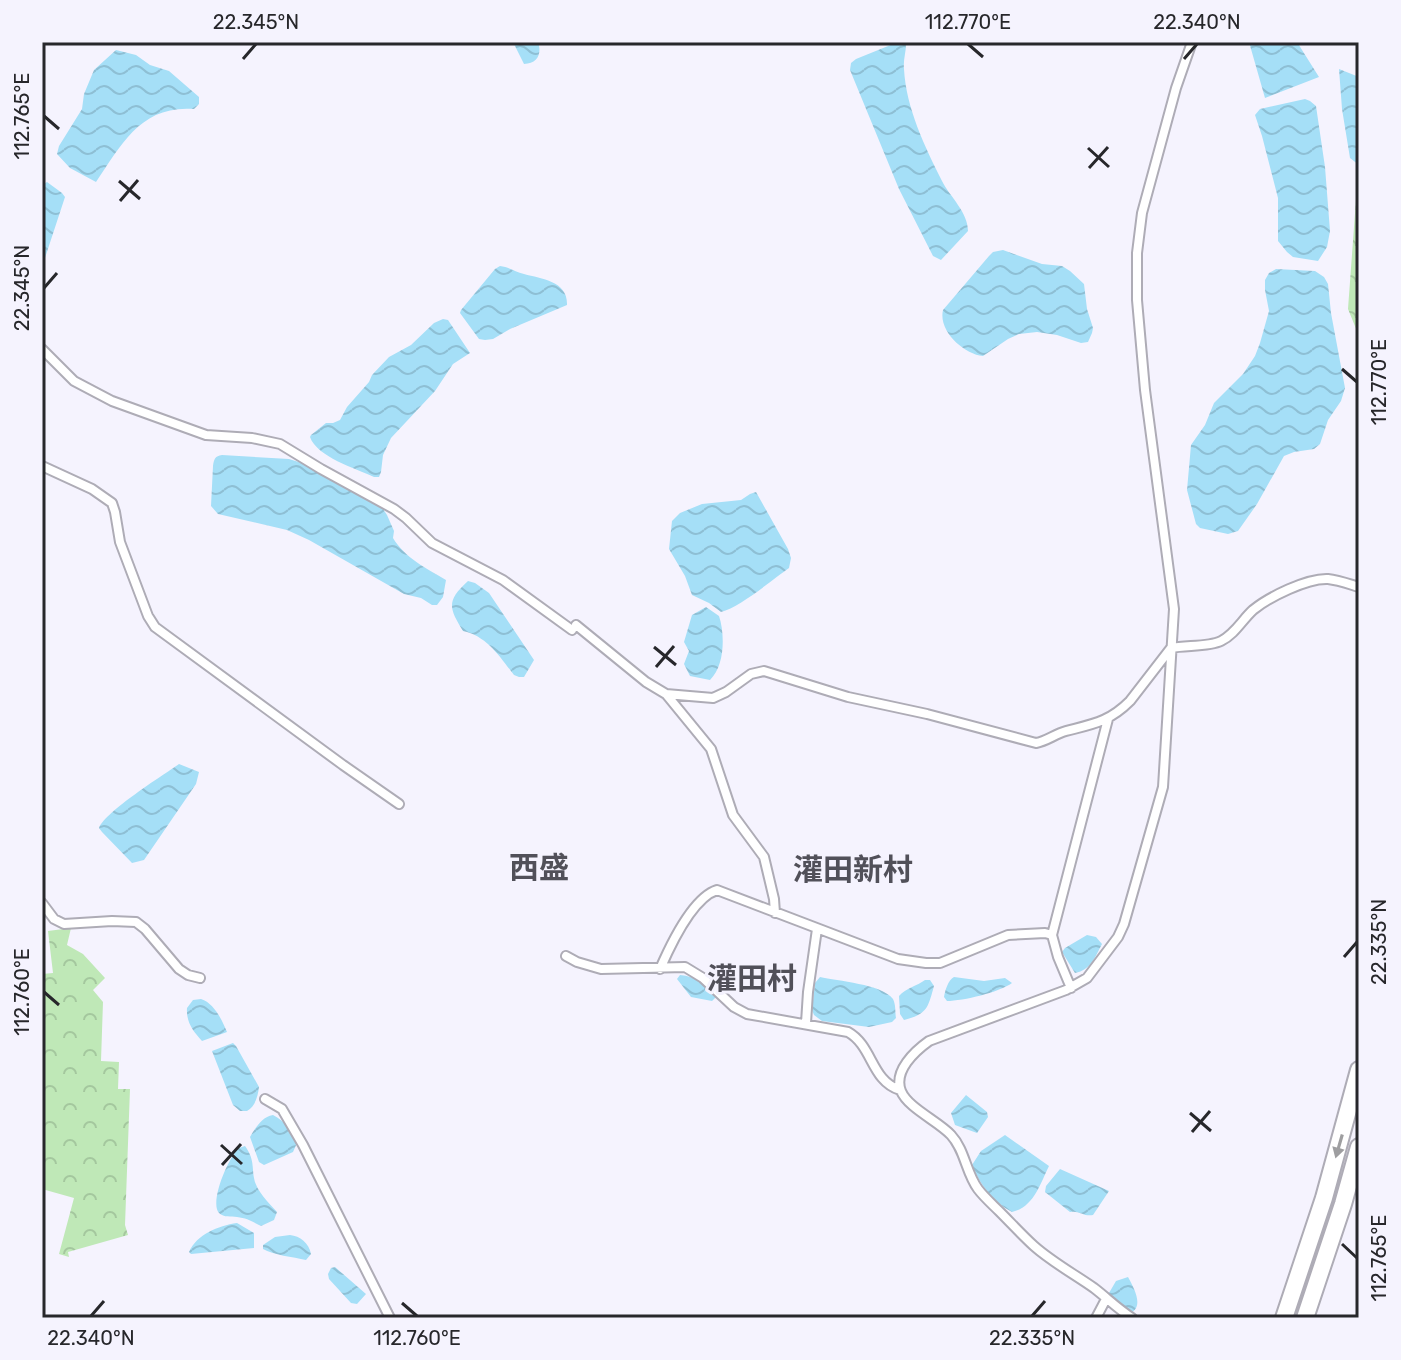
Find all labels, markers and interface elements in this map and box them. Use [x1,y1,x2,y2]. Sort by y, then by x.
text: 22.345°N [213,10,299,34]
text: 112.770°E [925,10,1011,34]
text: 22.340°N [1153,10,1241,34]
text: 112.765°E [10,73,34,159]
text: 22.345°N [10,245,34,331]
text: 112.770°E [1367,339,1391,425]
district label: 西盛 [509,850,569,886]
district label: 灌田新村 [793,852,913,888]
text: 22.335°N [1367,899,1391,985]
text: 112.760°E [10,948,34,1036]
district label: 灌田村 [707,961,797,997]
one-way arrow [1332,1134,1345,1158]
text: 112.765°E [1367,1215,1391,1301]
text: 22.340°N [47,1326,135,1350]
text: 112.760°E [373,1326,461,1350]
text: 22.335°N [989,1326,1075,1350]

